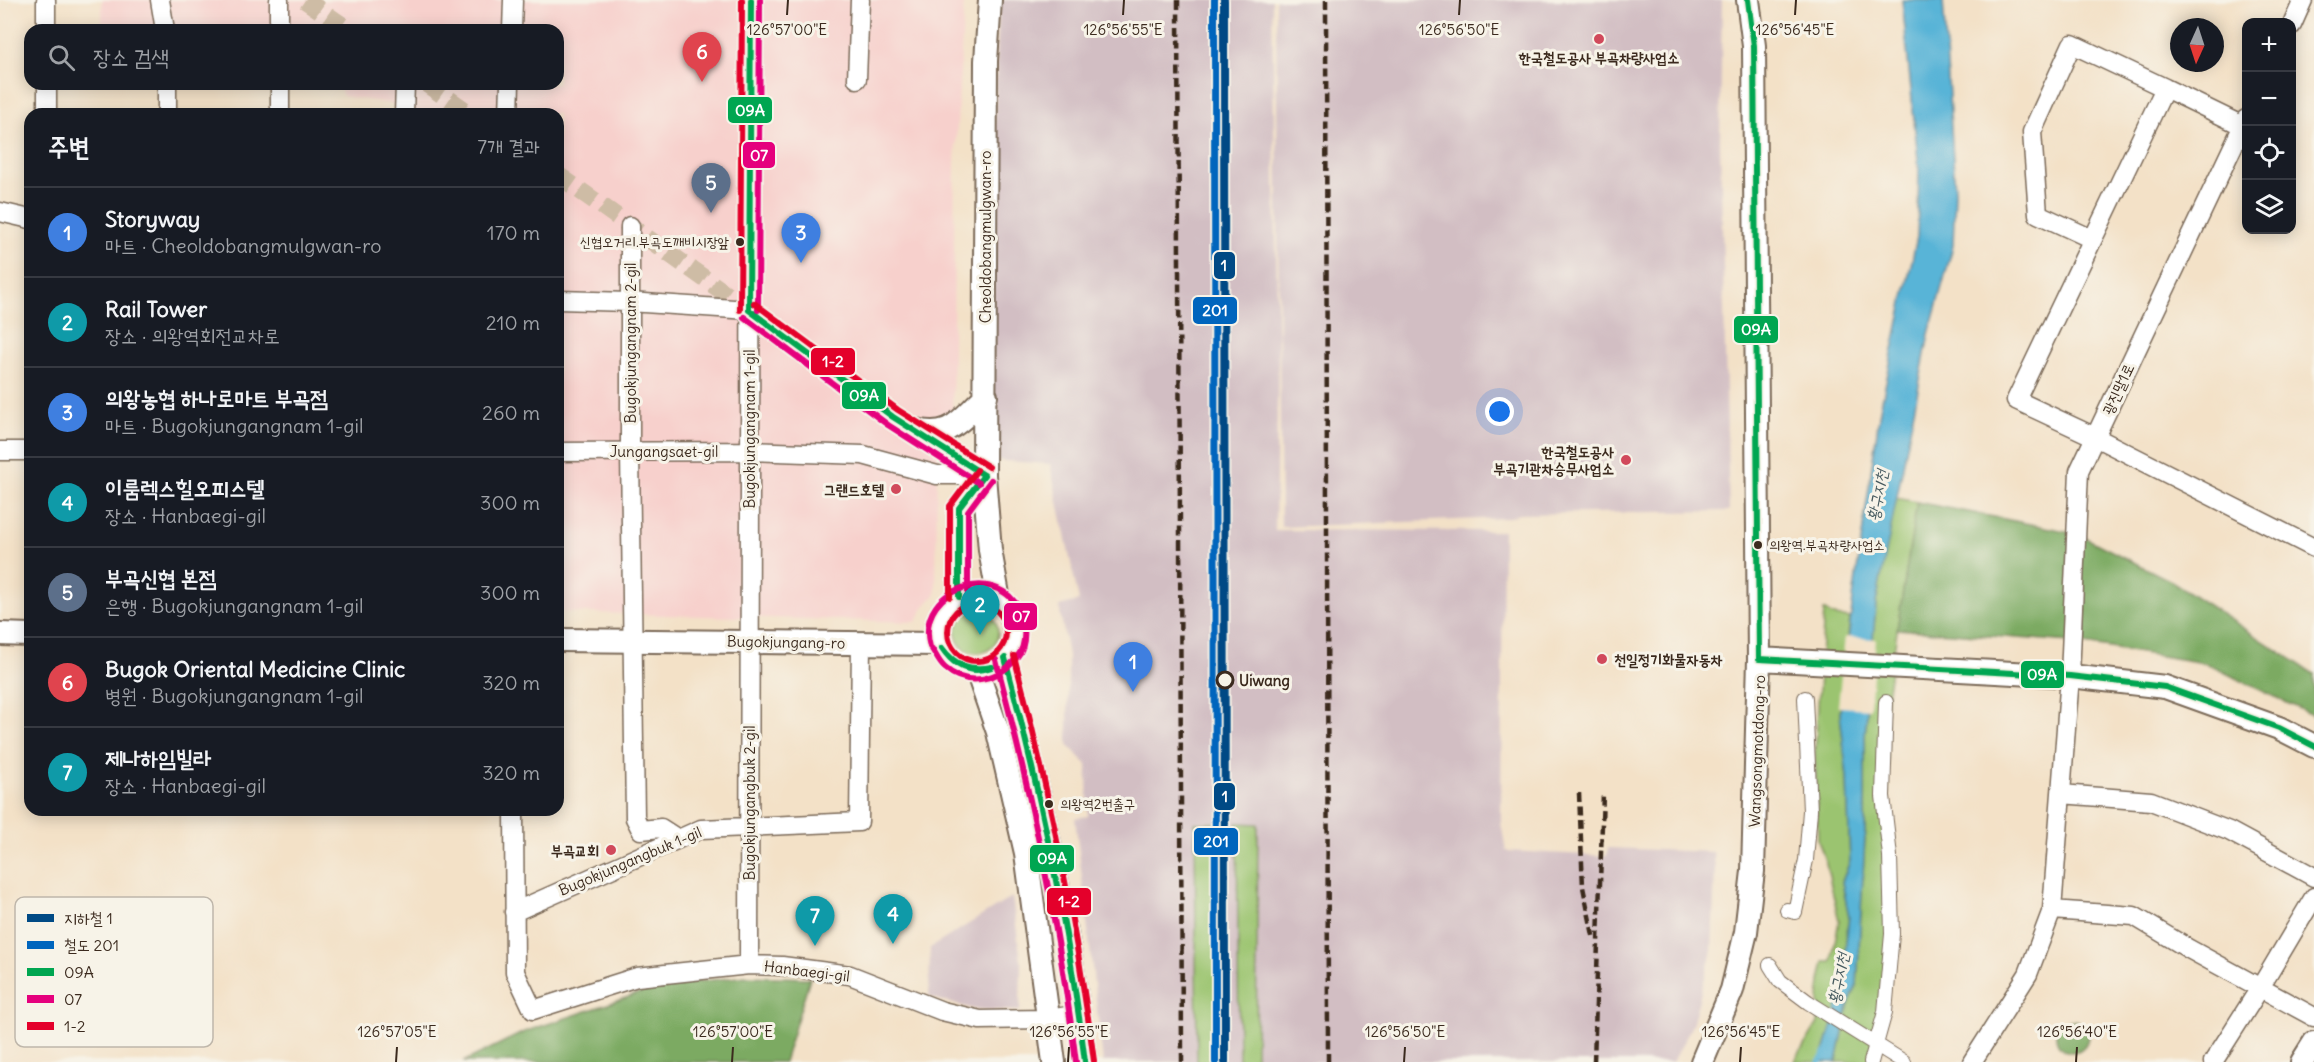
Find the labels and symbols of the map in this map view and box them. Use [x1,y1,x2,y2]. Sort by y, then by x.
north arrow [2170,18,2224,72]
text: 126°57'00"E [747,20,827,39]
text: 126°56'55"E [1083,20,1163,39]
text: 126°56'50"E [1419,20,1499,39]
text: 126°56'45"E [1756,20,1835,39]
pin: 6 [682,32,722,82]
marker: 한국철도공사 부곡차량사업소 [1592,32,1606,46]
place label: 한국철도공사 부곡차량사업소 [1518,48,1679,67]
line badge: 09A [727,96,773,124]
text: 09A [735,100,765,120]
line badge: 07 [742,141,776,169]
text: 07 [750,145,768,165]
street label: Cheoldobangmulgwan-ro [976,151,995,323]
pin: 5 [692,164,730,213]
pin: 3 [782,214,820,263]
place label: 신협오거리.부곡도깨비시장앞 [580,233,729,251]
marker: 신협오거리.부곡도깨비시장앞 [734,236,746,248]
line badge: 1 [1213,251,1236,280]
text: 1 [1221,255,1227,275]
street label: Bugokjungangnam 2-gil [621,263,640,423]
line badge: 201 [1192,296,1238,325]
text: 201 [1202,300,1228,320]
line badge: 09A [1733,315,1779,344]
text: 09A [1741,319,1771,339]
line badge: 1-2 [810,347,856,376]
street label: Bugokjungangnam 1-gil [740,349,759,509]
text: 1-2 [822,351,844,371]
street label: 광진말1로 [2098,360,2138,418]
line badge: 09A [841,381,887,410]
text: 09A [849,385,879,405]
your location [1485,397,1514,426]
street label: Jungangsaet-gil [610,442,718,461]
place label: 한국철도공사 부곡기관차승무사업소 [1493,442,1614,478]
marker: 한국철도공사 부곡기관차승무사업소 [1619,453,1633,467]
water label: 황구지천 [1862,466,1892,522]
place label: 그랜드호텔 [824,480,884,499]
marker: 그랜드호텔 [889,482,903,496]
place label: 의왕역.부곡차량사업소 [1769,536,1885,554]
marker: 의왕역.부곡차량사업소 [1752,539,1764,551]
pin: 2 [960,586,1000,635]
line badge: 07 [1003,602,1038,631]
text: 07 [1012,606,1030,626]
street label: Bugokjungang-ro [727,631,845,653]
pin: 1 [1114,642,1152,692]
place label: 천일정기화물자동차 [1614,650,1723,669]
marker: 천일정기화물자동차 [1595,652,1609,666]
line badge: 09A [2020,660,2065,689]
text: 09A [2027,664,2057,684]
marker: Uiwang [1216,671,1234,689]
place label: Uiwang [1239,671,1290,691]
street label: Wangsongmotdong-ro [1745,674,1769,828]
street label: Bugokjungangbuk 2-gil [740,725,759,881]
line badge: 1 [1213,782,1236,811]
text: 1 [1222,786,1228,806]
place label: 의왕역2번출구 [1060,795,1135,813]
marker: 의왕역2번출구 [1043,798,1055,810]
street label: Bugokjungangbuk 1-gil [556,822,704,900]
line badge: 201 [1193,827,1239,856]
text: 201 [1203,831,1229,851]
place label: 부곡교회 [551,841,599,860]
marker: 부곡교회 [604,843,618,857]
line badge: 09A [1029,844,1075,873]
text: 09A [1037,848,1067,868]
line badge: 1-2 [1046,887,1092,916]
text: 1-2 [1058,891,1080,911]
pin: 4 [874,894,912,944]
pin: 7 [796,896,834,946]
legend [15,897,213,1047]
text: 지하철 1 [64,908,113,928]
text: 철도 201 [64,935,119,955]
water label: 황구지천 [1823,949,1853,1005]
street label: Hanbaegi-gil [763,956,851,986]
text: 09A [64,962,94,982]
text: 07 [64,989,82,1009]
text: 1-2 [64,1016,86,1036]
text: 126°57'05"E [357,1022,437,1041]
text: 126°57'00"E [693,1022,773,1041]
text: 126°56'55"E [1029,1022,1109,1041]
text: 126°56'50"E [1365,1022,1445,1041]
text: 126°56'45"E [1702,1022,1781,1041]
text: 126°56'40"E [2037,1022,2117,1041]

